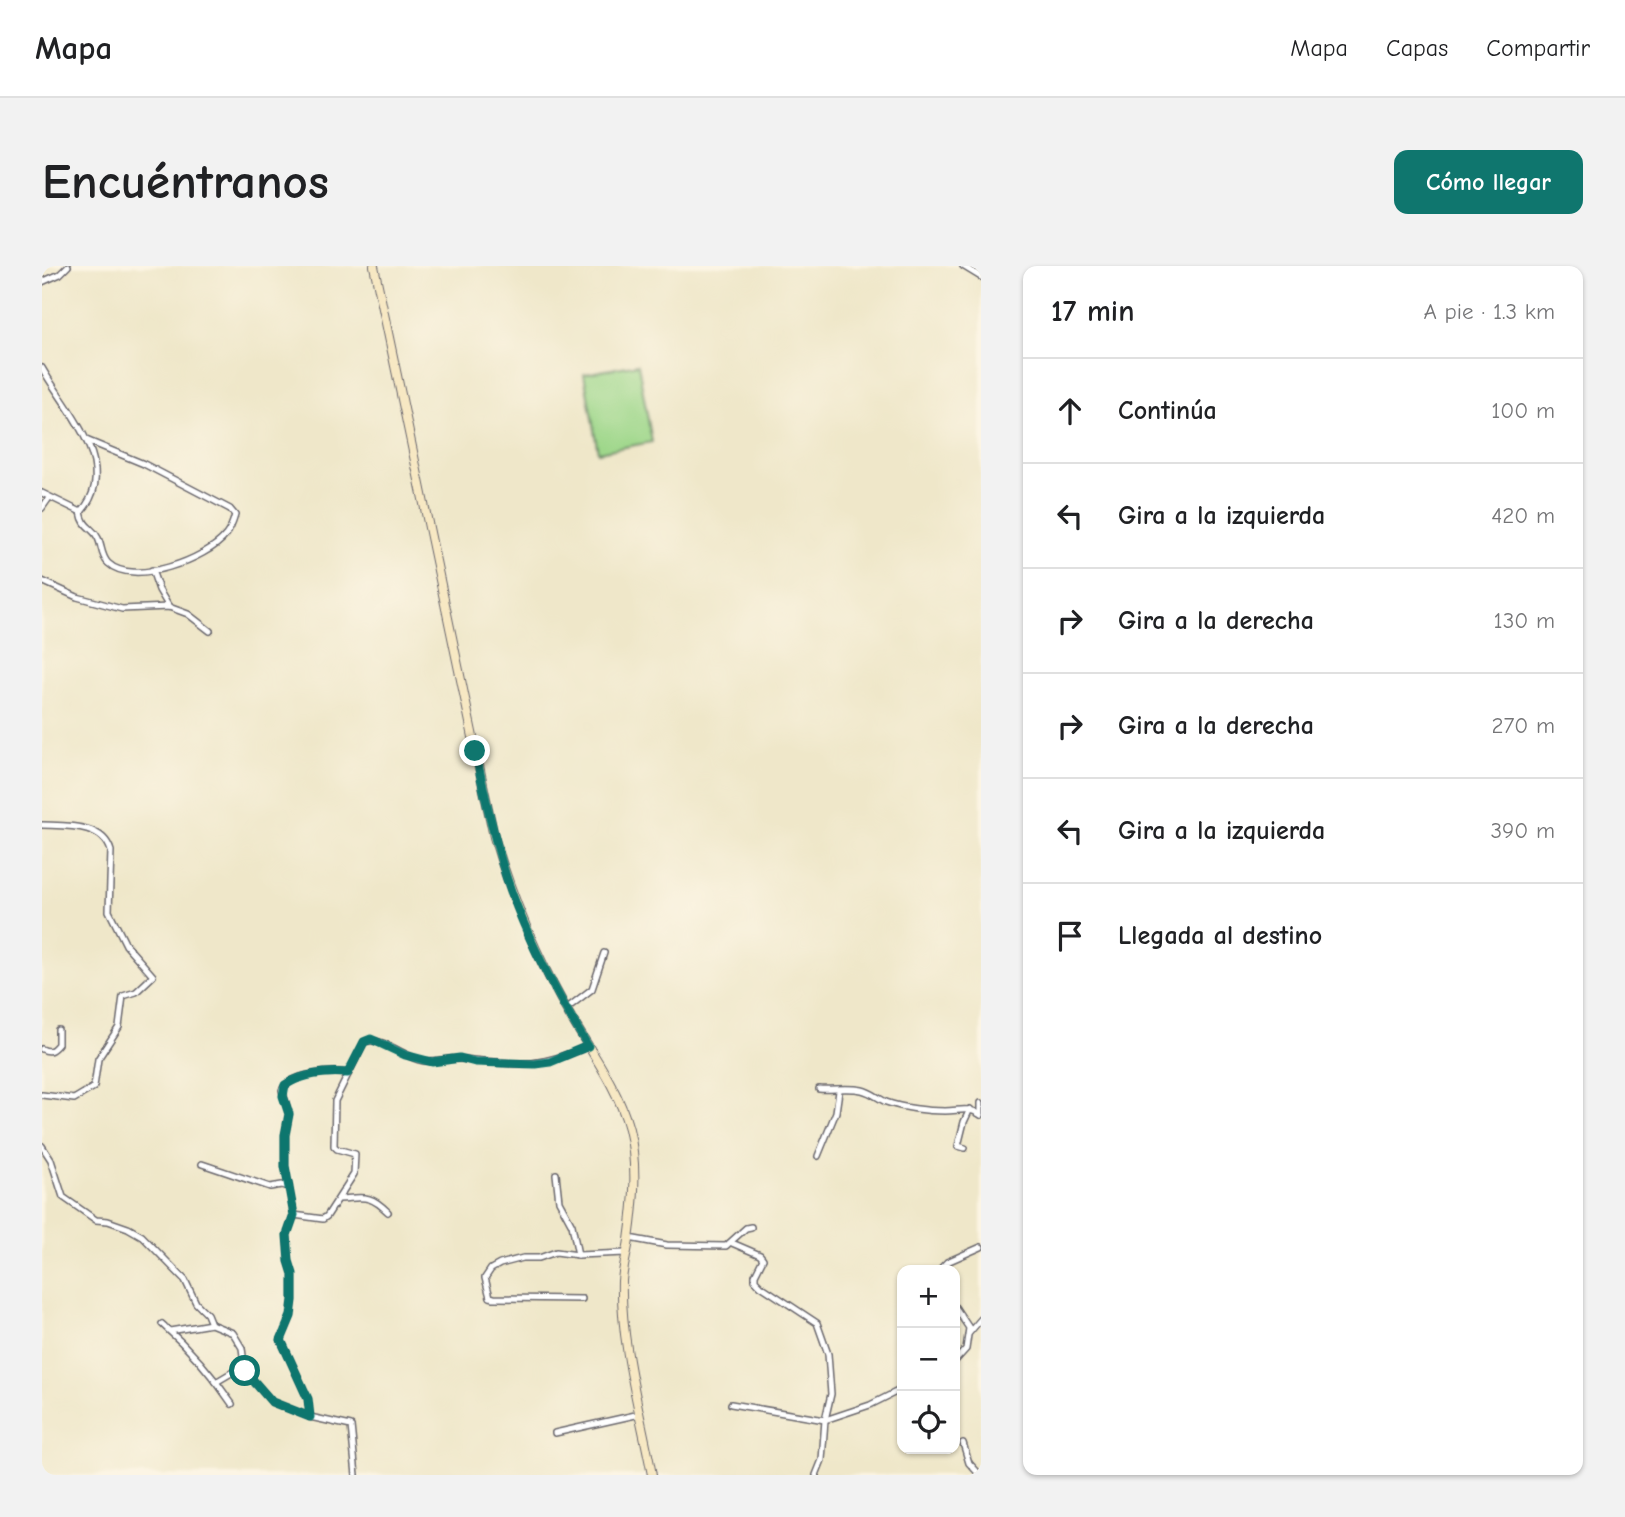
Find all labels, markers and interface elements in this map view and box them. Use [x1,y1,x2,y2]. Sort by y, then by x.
text: Mapa [35,29,112,67]
text: Mapa [1290,34,1348,62]
text: Capas [1386,34,1448,62]
text: Compartir [1486,34,1590,62]
button: Cómo llegar [1394,150,1583,214]
text: Encuéntranos [42,154,329,210]
text: 17 min [1051,294,1134,329]
text: A pie · 1.3 km [1423,298,1555,325]
icon: ahead [1051,392,1089,430]
text: Continúa [1118,396,1217,426]
text: 100 m [1491,397,1555,424]
icon: left [1051,497,1089,535]
text: Gira a la izquierda [1118,501,1325,531]
text: 420 m [1491,502,1555,529]
icon: right [1051,602,1089,640]
text: Gira a la derecha [1118,606,1314,636]
text: 130 m [1494,607,1555,634]
icon: right [1051,707,1089,745]
text: Gira a la derecha [1118,711,1314,741]
text: 270 m [1491,712,1555,739]
route end [459,735,490,766]
icon: left [1051,812,1089,850]
text: Gira a la izquierda [1118,816,1325,846]
text: 390 m [1490,817,1555,844]
icon: arrive [1051,917,1089,955]
text: Llegada al destino [1118,921,1322,951]
map controls [897,1265,960,1454]
button: + [897,1265,960,1328]
button: − [897,1328,960,1391]
route start [229,1355,260,1386]
button: locate [897,1391,960,1454]

